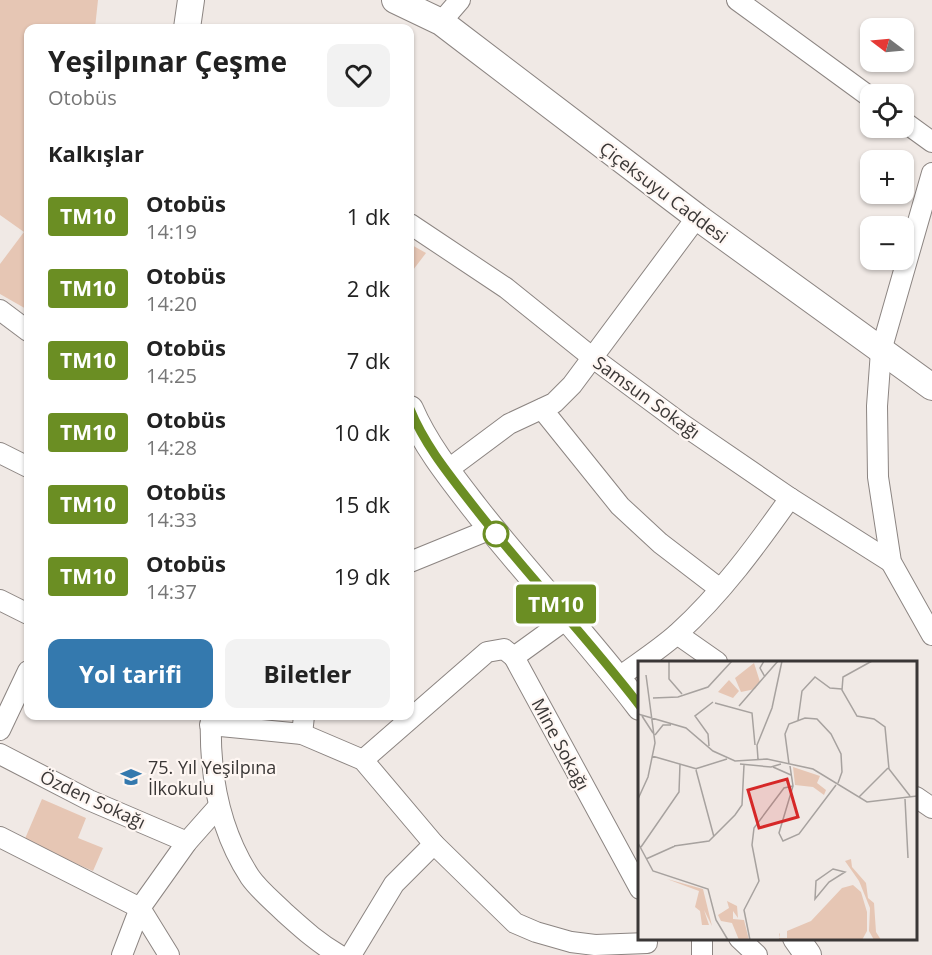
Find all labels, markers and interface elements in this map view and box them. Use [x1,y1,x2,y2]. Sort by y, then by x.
north arrow [860,18,914,72]
map controls [860,18,914,270]
text: Yeşilpınar Çeşme [48,42,287,80]
button: heart [327,44,390,107]
text: Otobüs [48,84,117,111]
button: locate [860,84,914,138]
street label: Çiçeksuyu Caddesi [595,136,733,248]
text: Kalkışlar [48,138,144,168]
button: + [860,150,914,204]
text: Otobüs [146,188,226,218]
text: 1 dk [347,201,390,231]
text: TM10 [60,202,116,230]
button: − [860,216,914,270]
text: 14:19 [146,218,197,245]
text: Otobüs [146,260,226,290]
text: 2 dk [347,273,390,303]
text: TM10 [60,274,116,302]
text: 14:20 [146,290,197,317]
text: Otobüs [146,332,226,362]
text: 7 dk [347,345,390,375]
text: TM10 [60,346,116,374]
street label: Samsun Sokağı [589,350,705,444]
text: 14:25 [146,362,197,389]
text: Otobüs [146,404,226,434]
text: 10 dk [334,417,390,447]
text: TM10 [60,418,116,446]
text: 14:28 [146,434,197,461]
text: Otobüs [146,476,226,506]
text: 15 dk [334,489,390,519]
text: TM10 [60,490,116,518]
text: 14:33 [146,506,197,533]
unlabelled marker [483,521,509,547]
text: Otobüs [146,548,226,578]
text: 19 dk [334,561,390,591]
text: TM10 [60,562,116,590]
text: 14:37 [146,578,197,605]
line badge: TM10 [514,584,598,624]
text: TM10 [528,590,584,618]
button: Yol tarifi [48,639,213,708]
button: Biletler [225,639,390,708]
inset map [638,661,917,940]
street label: Mine Sokağı [527,694,595,794]
place label: 75. Yıl Yeşilpına İlkokulu [148,755,276,800]
street label: Özden Sokağı [36,764,150,834]
school or university icon: 75. Yıl Yeşilpına İlkokulu [119,765,143,789]

